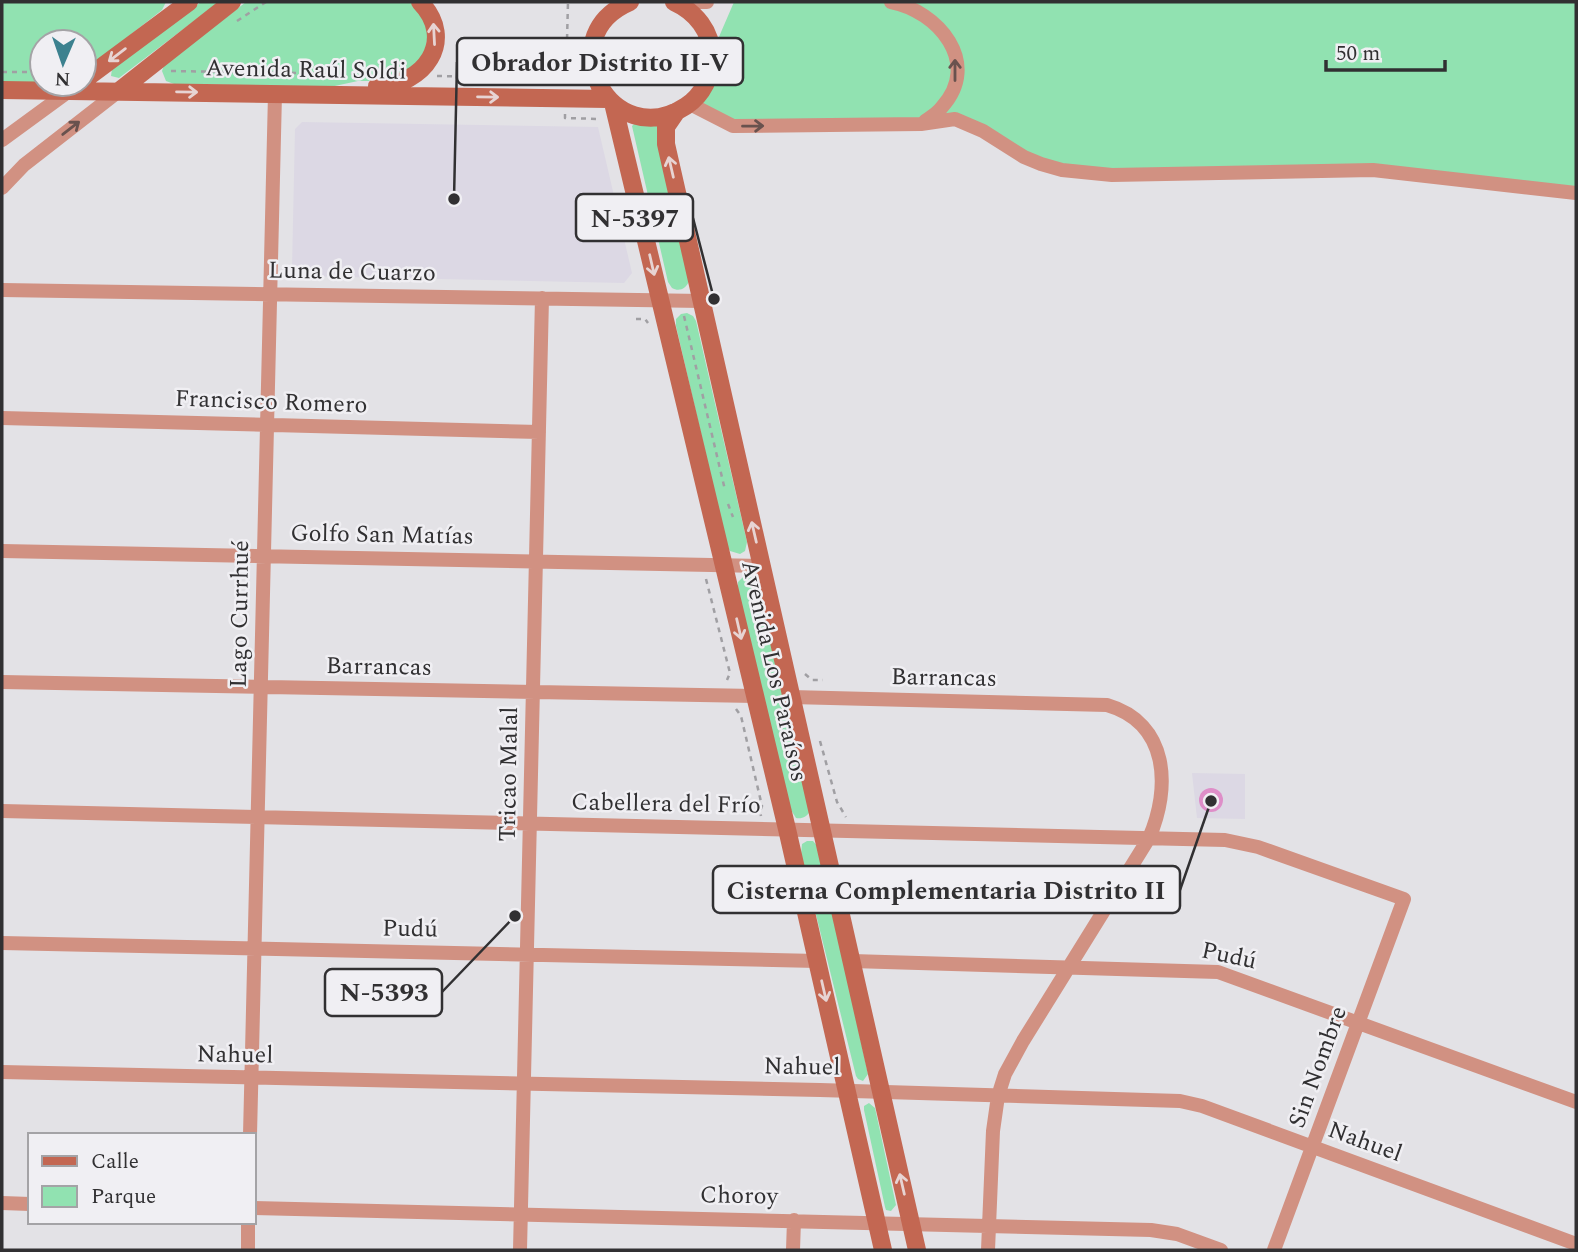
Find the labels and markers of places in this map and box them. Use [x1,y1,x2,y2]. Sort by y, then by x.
callout: Obrador Distrito II-V [457,38,743,85]
callout: N-5397 [576,194,693,241]
callout: Cisterna Complementaria Distrito II [713,866,1180,913]
callout: N-5393 [325,969,442,1016]

